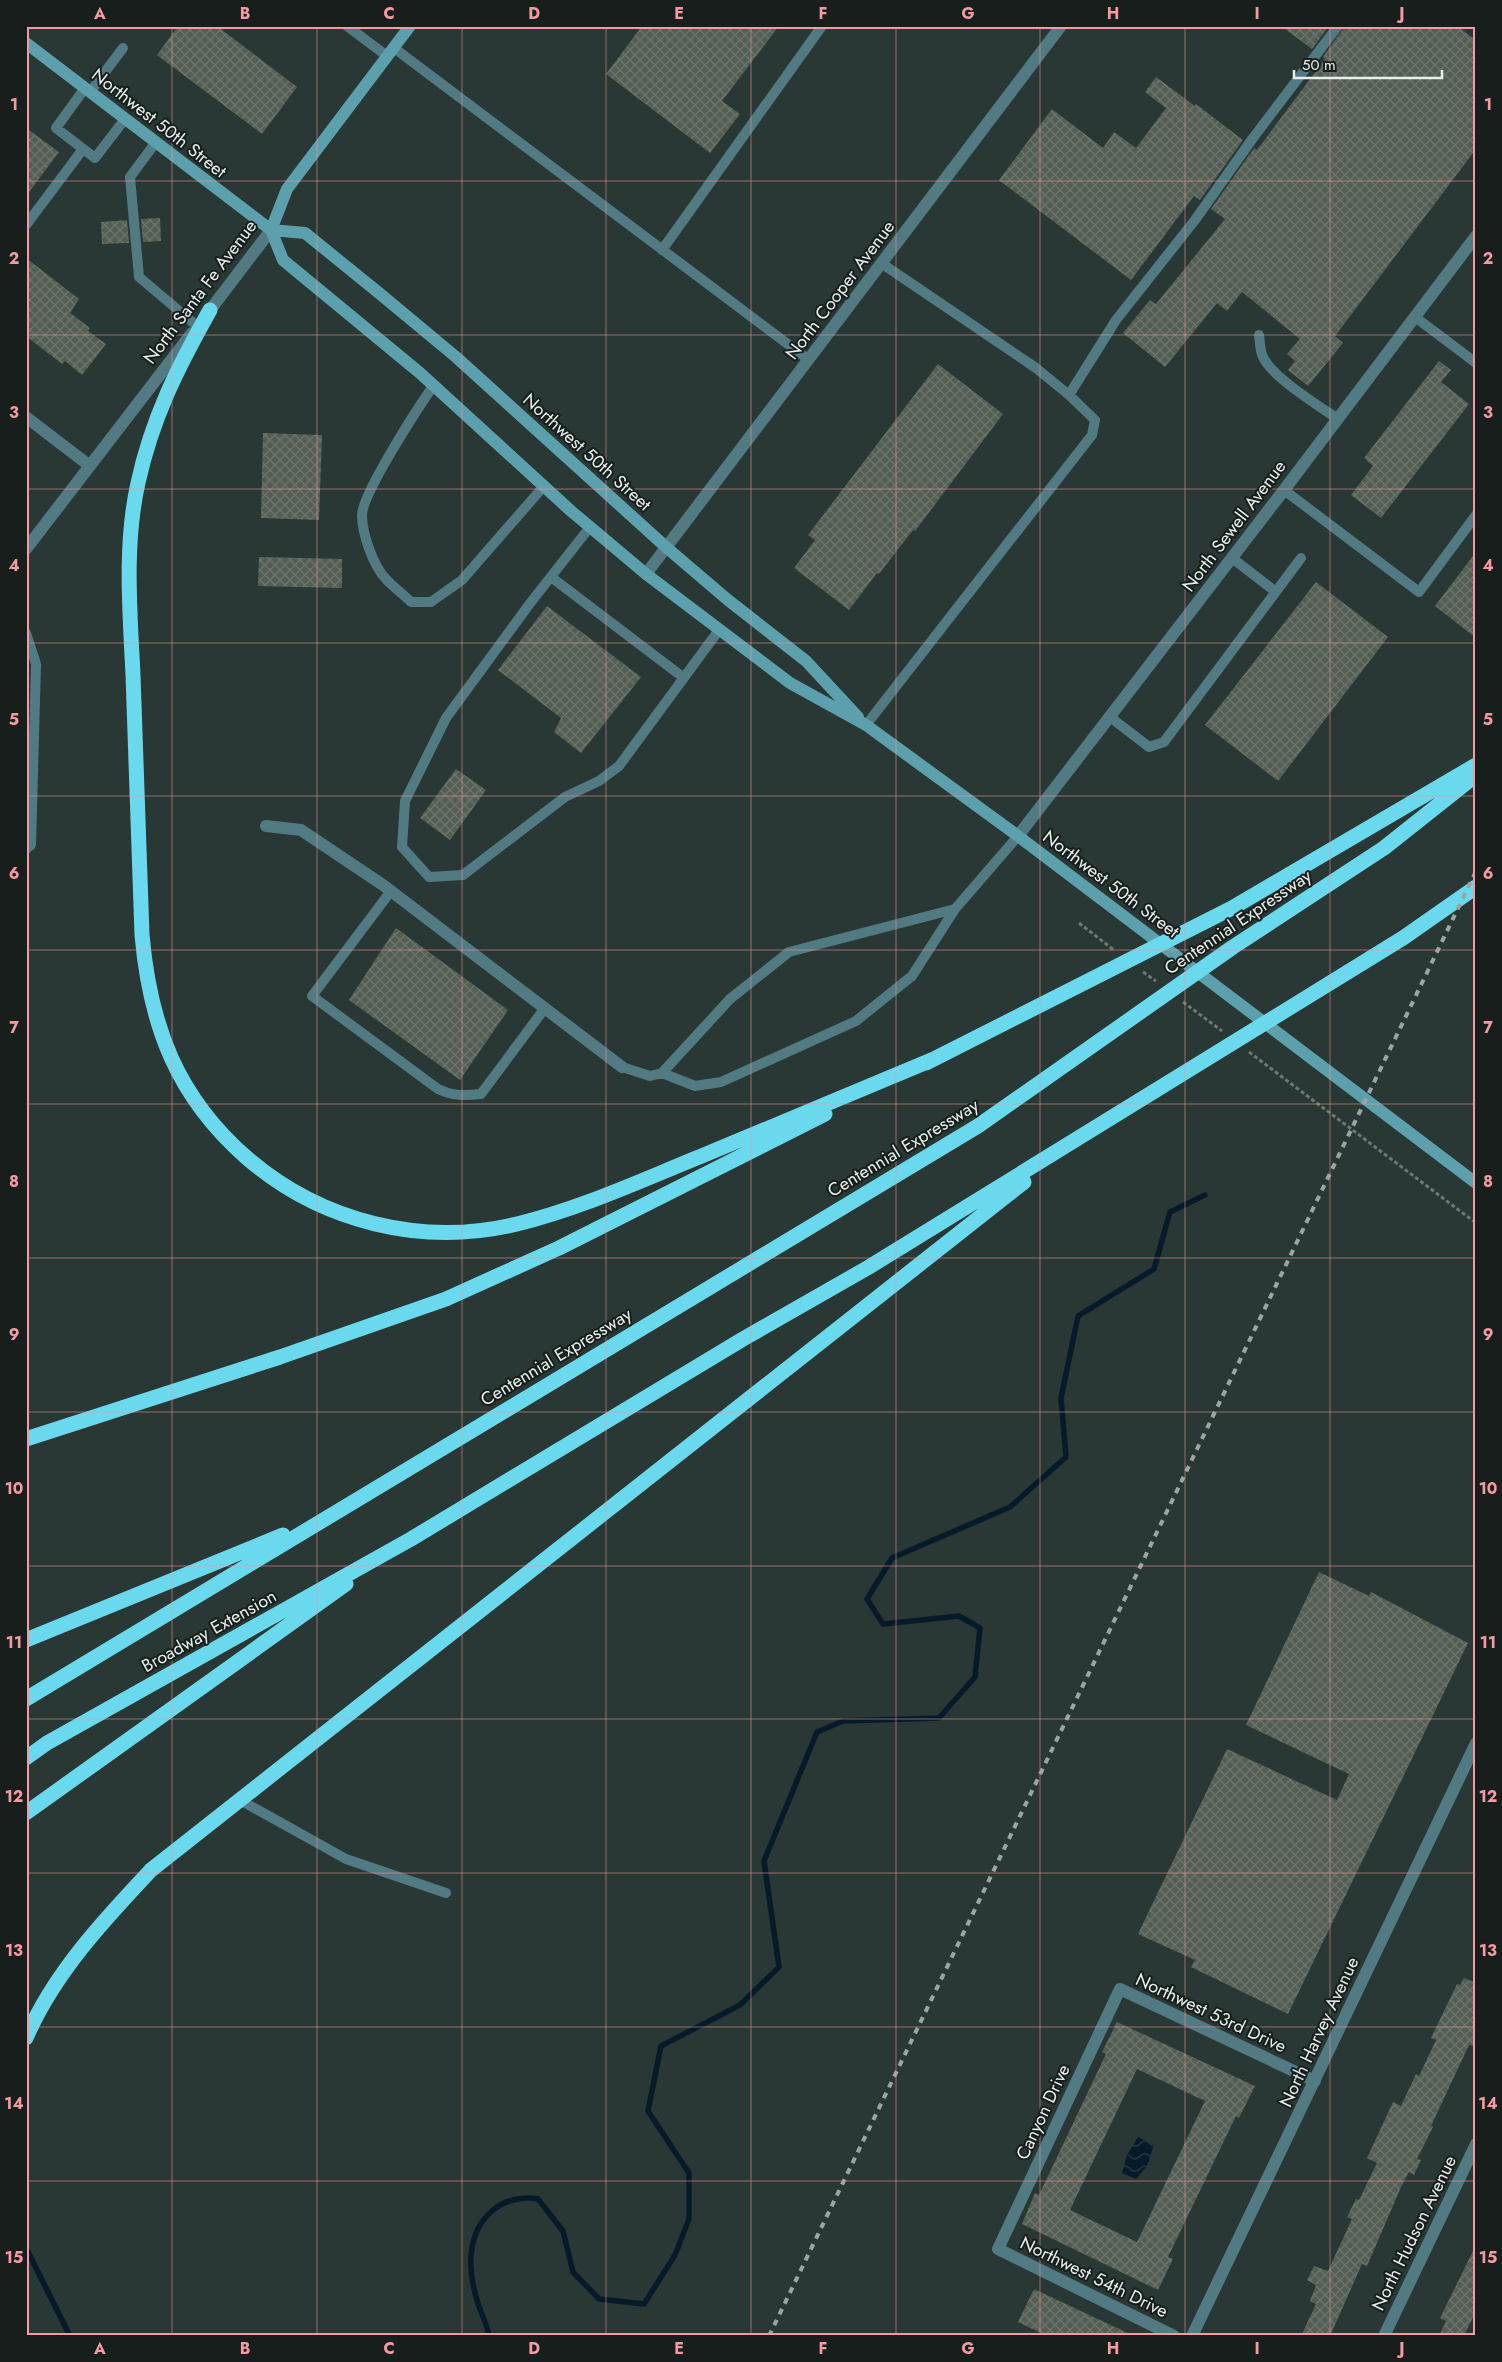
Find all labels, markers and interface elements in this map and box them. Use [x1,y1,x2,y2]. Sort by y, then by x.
text: A [93,2,106,25]
text: B [240,2,250,25]
text: C [383,2,395,25]
text: D [528,2,540,25]
text: E [674,2,684,25]
text: F [819,2,827,25]
text: G [961,2,975,25]
text: H [1107,2,1119,25]
text: I [1254,2,1260,25]
text: J [1396,2,1405,25]
scale bar [1294,48,1442,80]
text: 50 m [1302,54,1336,76]
street label: Northwest 50th Street [86,62,233,184]
text: 1 [10,93,18,116]
text: 1 [1484,93,1492,116]
street label: North Santa Fe Avenue [137,214,263,370]
street label: North Cooper Avenue [779,215,901,365]
text: 2 [9,247,19,270]
text: 2 [1483,247,1493,270]
street label: Northwest 50th Street [517,387,657,517]
text: 3 [9,401,19,424]
text: 3 [1483,401,1493,424]
street label: North Sewell Avenue [1176,455,1292,597]
text: 4 [8,554,20,577]
text: 4 [1482,554,1494,577]
text: 5 [9,708,19,731]
text: 5 [1483,708,1493,731]
street label: Northwest 50th Street [1037,824,1185,944]
text: 6 [9,862,19,885]
text: 6 [1483,862,1493,885]
street label: Centennial Expressway [1159,863,1317,981]
text: 7 [9,1016,19,1039]
text: 7 [1483,1016,1493,1039]
street label: Centennial Expressway [822,1092,984,1204]
text: 8 [9,1170,19,1193]
text: 8 [1483,1170,1493,1193]
street label: Centennial Expressway [475,1301,637,1413]
text: 9 [9,1323,19,1346]
text: 9 [1483,1323,1493,1346]
text: 10 [5,1477,23,1500]
text: 10 [1479,1477,1497,1500]
street label: Broadway Extension [137,1583,281,1679]
text: 11 [6,1631,22,1654]
text: 11 [1480,1631,1496,1654]
text: 12 [5,1785,23,1808]
text: 12 [1479,1785,1497,1808]
text: 13 [5,1939,23,1962]
text: 13 [1479,1939,1497,1962]
street label: North Harvey Avenue [1273,1952,1365,2112]
street label: Northwest 53rd Drive [1131,1967,1291,2059]
street label: Canyon Drive [1010,2060,1076,2164]
text: 14 [4,2092,24,2115]
text: 14 [1478,2092,1498,2115]
street label: North Hudson Avenue [1365,2151,1463,2315]
street label: Northwest 54th Drive [1016,2230,1172,2324]
text: 15 [5,2246,23,2269]
text: 15 [1479,2246,1497,2269]
text: A [93,2337,106,2360]
text: B [240,2337,250,2360]
text: C [383,2337,395,2360]
text: D [528,2337,540,2360]
text: E [674,2337,684,2360]
text: F [819,2337,827,2360]
text: G [961,2337,975,2360]
text: H [1107,2337,1119,2360]
text: I [1254,2337,1260,2360]
text: J [1396,2337,1405,2360]

